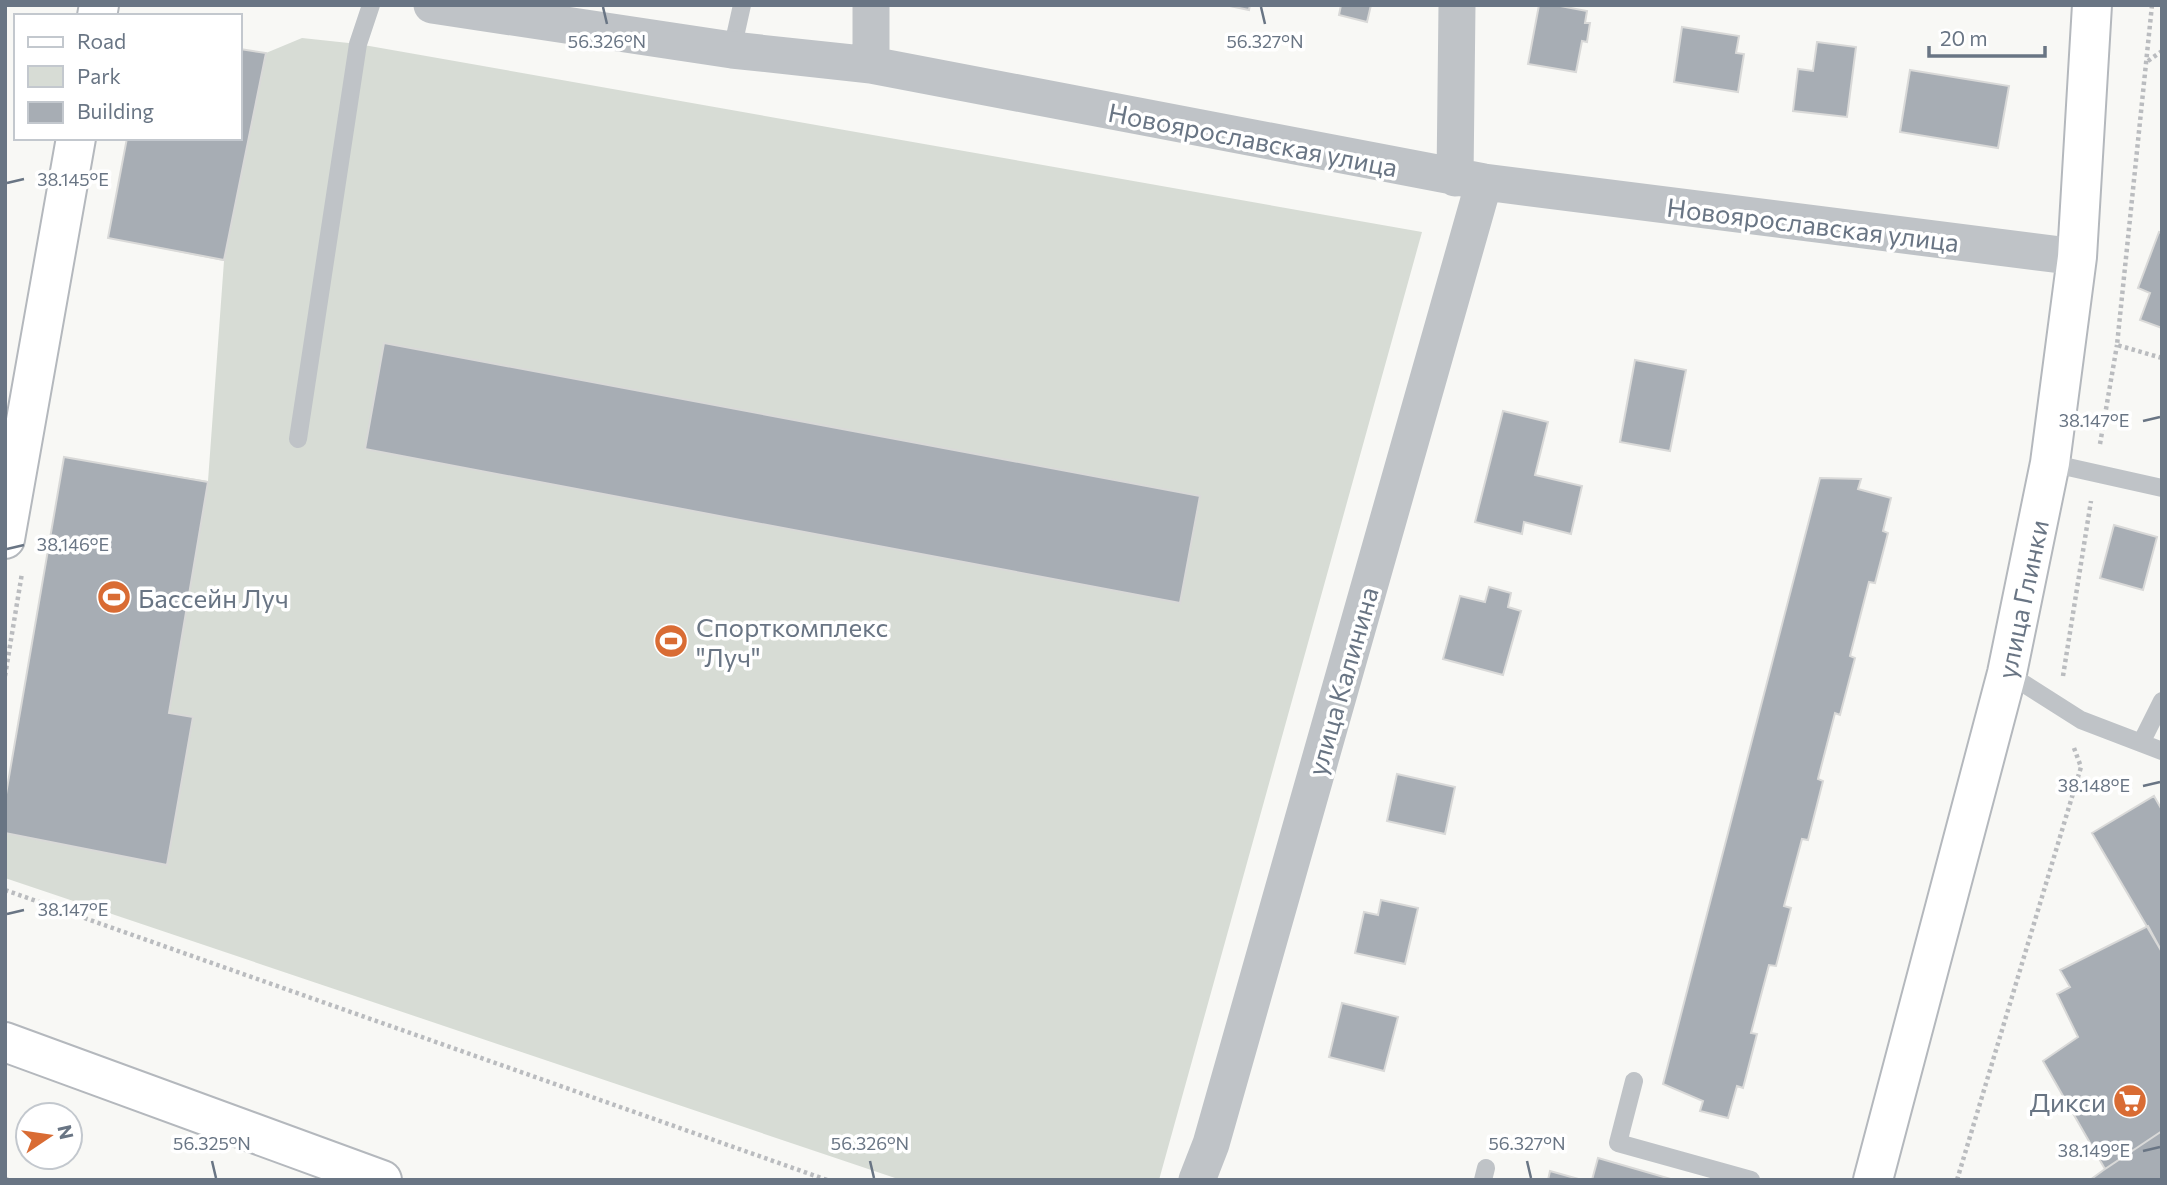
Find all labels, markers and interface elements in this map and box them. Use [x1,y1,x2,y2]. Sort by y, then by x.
legend [14,14,242,140]
scale bar [1929,14,2044,58]
text: 20 m [1940,25,1988,50]
text: Road [77,28,126,53]
text: 56.326°N [568,30,646,52]
text: 56.327°N [1226,30,1304,52]
text: Park [77,63,121,88]
street label: Новоярославская улица [1106,96,1400,182]
text: Building [77,98,154,123]
text: 38.145°E [37,168,109,190]
street label: Новоярославская улица [1665,191,1961,257]
text: 38.147°E [2059,409,2129,431]
street label: улица Глинки [1990,517,2054,681]
text: 38.146°E [37,533,109,555]
sports icon: Бассейн Луч [95,578,133,616]
place label: Бассейн Луч [138,582,289,613]
street label: улица Калинина [1300,583,1384,779]
place label: Спорткомплекс "Луч" [696,611,888,672]
sports icon: Спорткомплекс "Луч" [652,622,690,660]
text: 38.148°E [2058,774,2130,796]
text: 38.147°E [38,898,108,920]
supermarket icon: Дикси [2111,1082,2149,1120]
place label: Дикси [2030,1086,2106,1117]
north arrow [14,1101,84,1171]
text: N [53,1123,79,1142]
text: 56.325°N [173,1132,251,1154]
text: 56.326°N [831,1132,909,1154]
text: 56.327°N [1488,1132,1566,1154]
text: 38.149°E [2058,1139,2130,1161]

